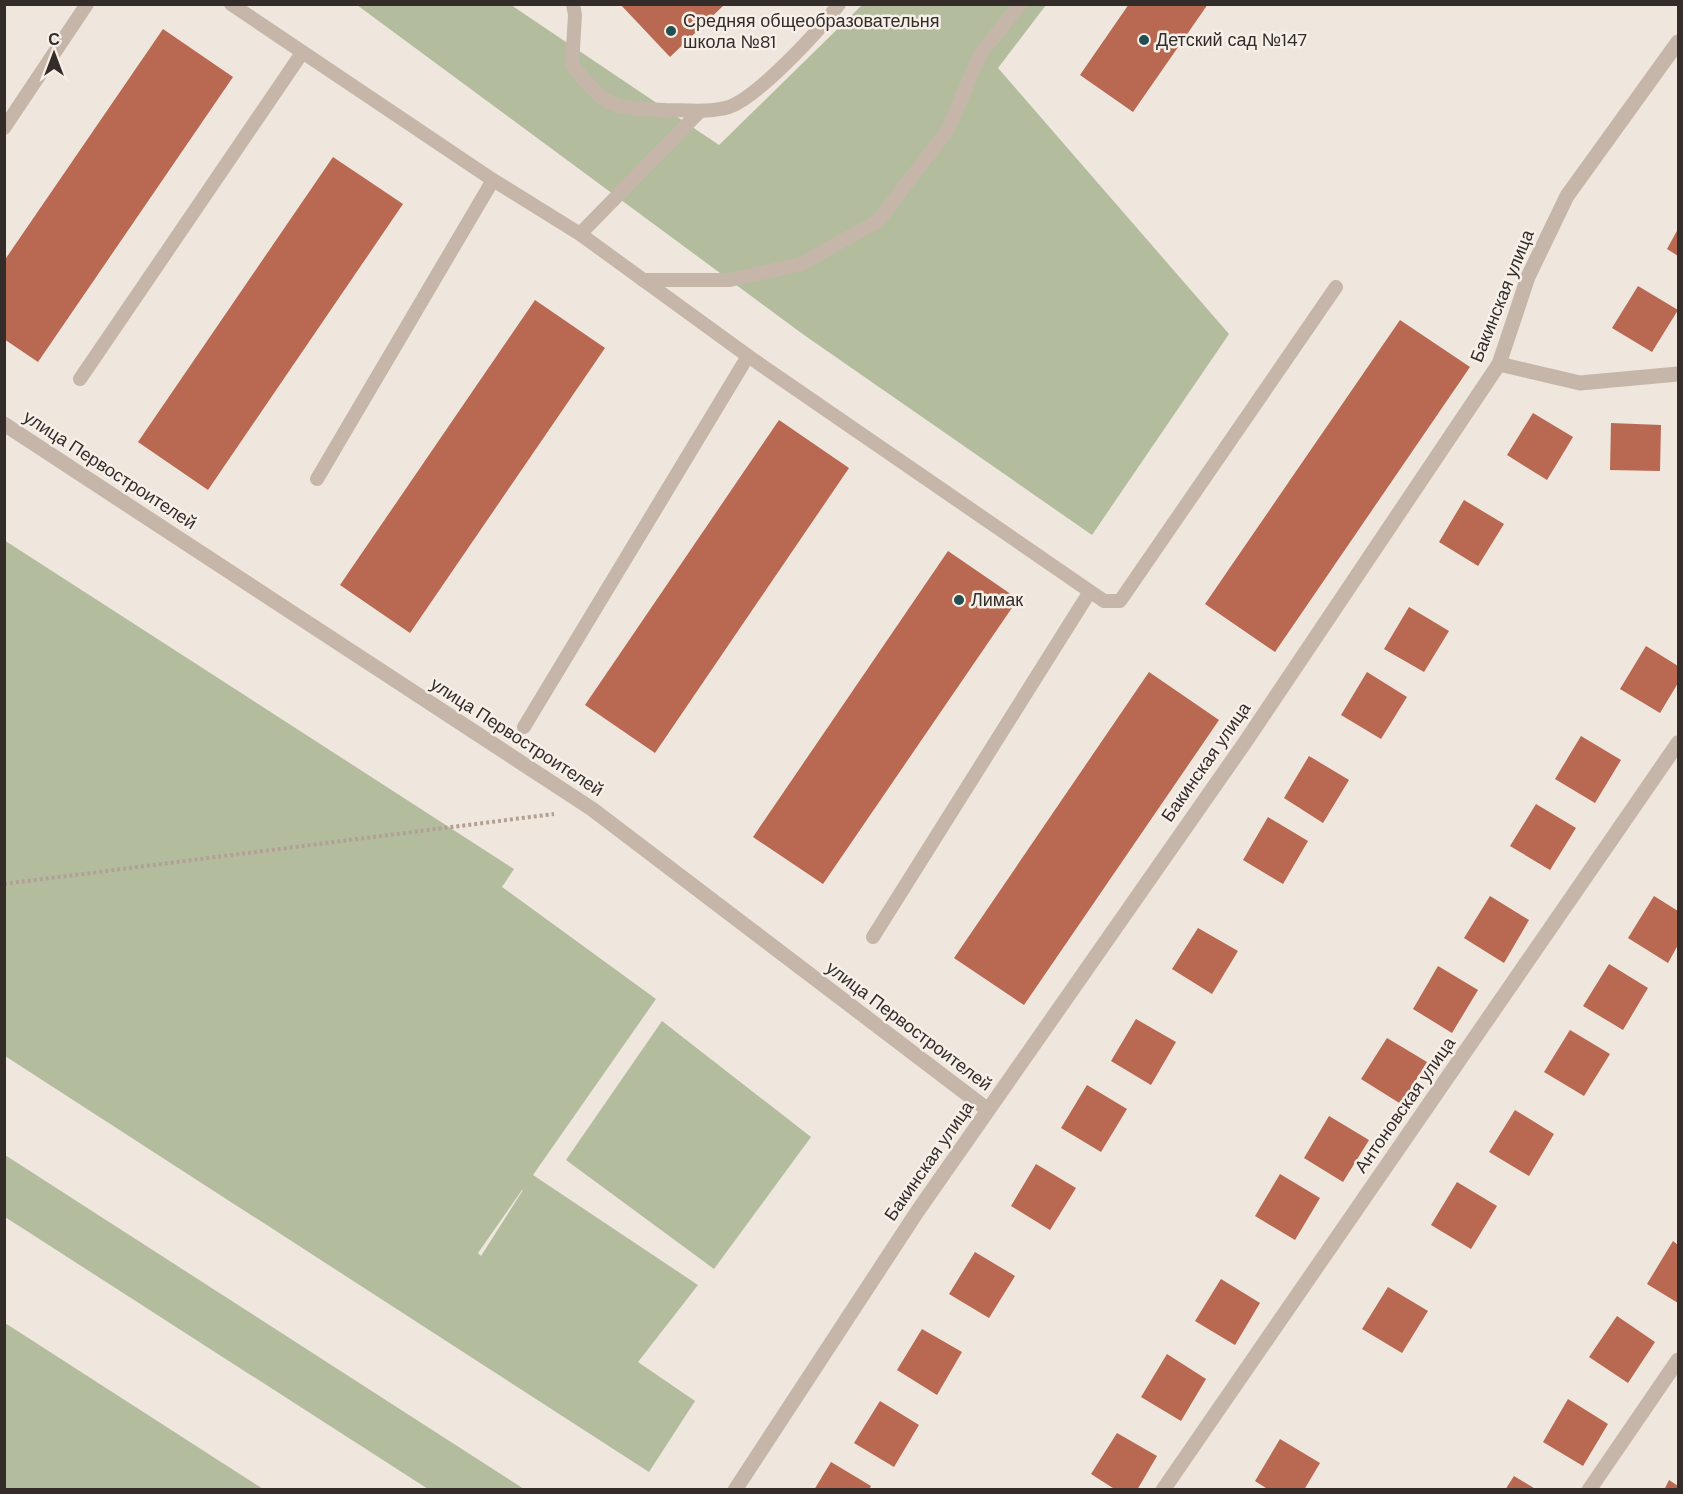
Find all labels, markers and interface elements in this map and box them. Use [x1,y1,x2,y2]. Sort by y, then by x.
place label: Средняя общеобразовательня школа №81 [683,9,940,54]
north arrow [24,24,84,84]
marker: Средняя общеобразовательня школа №81 [664,24,678,38]
place label: Детский сад №147 [1156,28,1307,52]
text: С [48,29,60,50]
marker: Детский сад №147 [1137,33,1151,47]
street label: Бакинская улица [1464,225,1540,366]
street label: улица Первостроителей [19,405,201,535]
place label: Лимак [971,588,1023,612]
marker: Лимак [952,593,966,607]
street label: улица Первостроителей [426,672,608,802]
street label: Бакинская улица [1156,697,1257,827]
street label: улица Первостроителей [821,956,997,1096]
street label: Антоновская улица [1349,1032,1461,1178]
street label: Бакинская улица [879,1096,980,1226]

